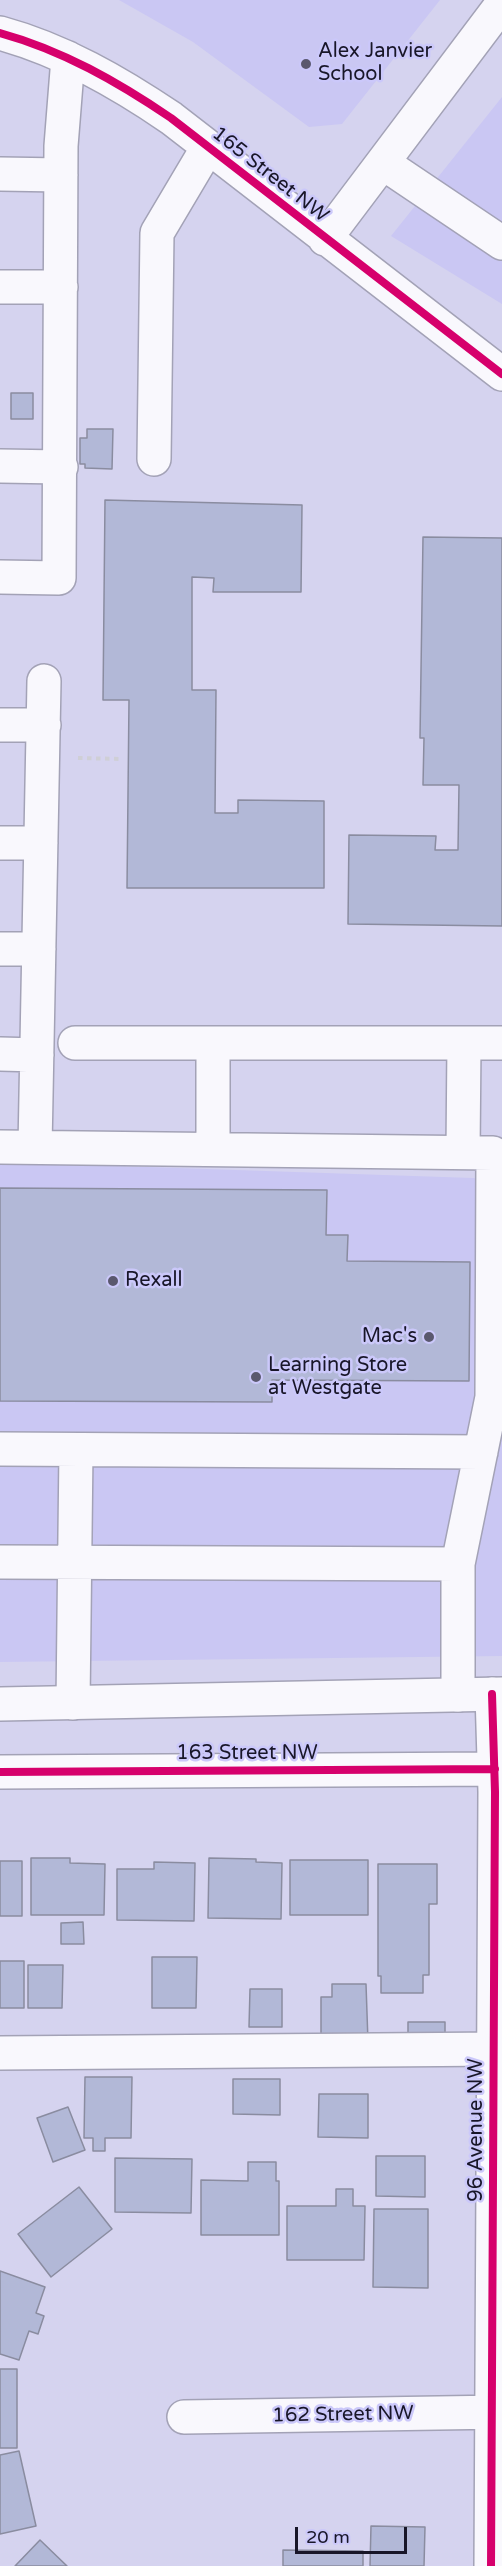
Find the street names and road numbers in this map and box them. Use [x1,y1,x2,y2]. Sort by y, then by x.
street label: 165 Street NW [207,122,333,228]
street label: 163 Street NW [176,1742,318,1766]
street label: 96 Avenue NW [465,2058,489,2202]
street label: 162 Street NW [272,2402,414,2428]

